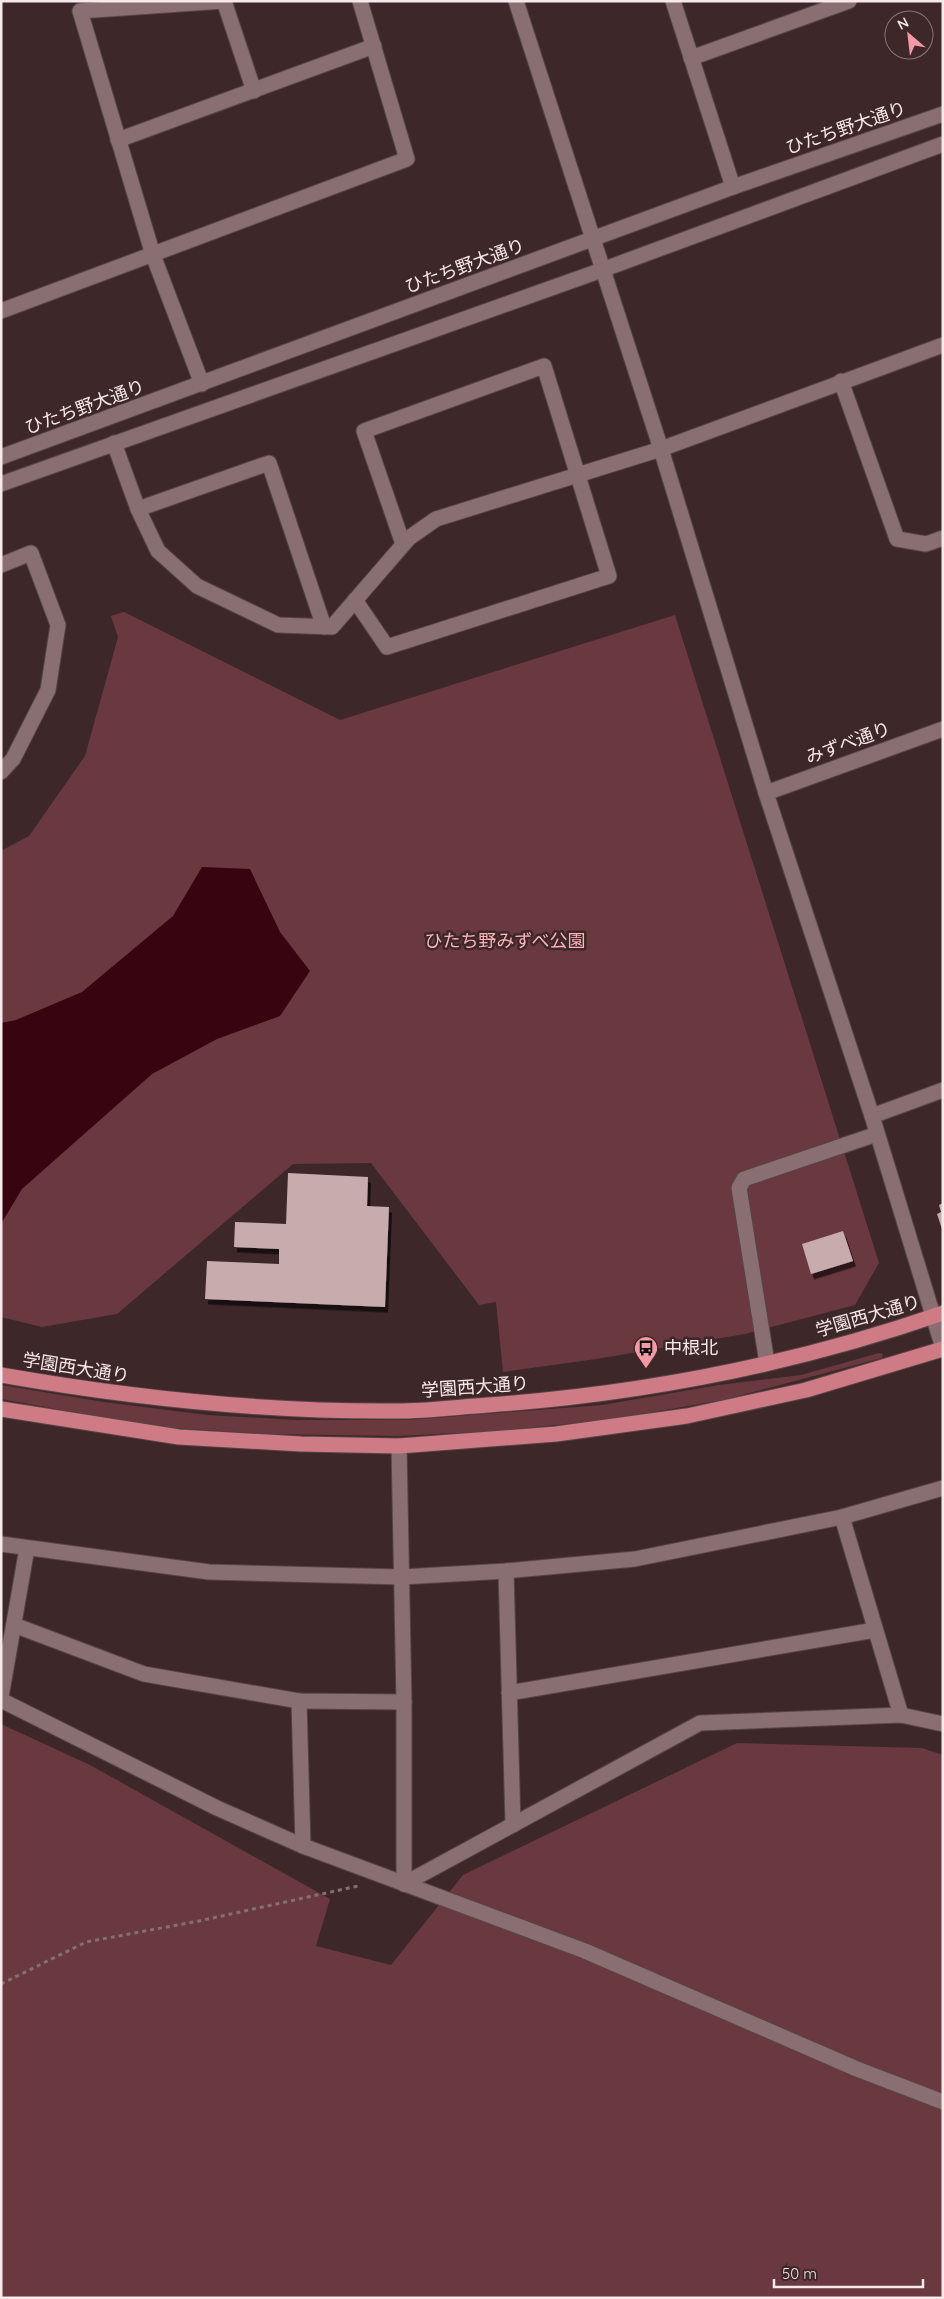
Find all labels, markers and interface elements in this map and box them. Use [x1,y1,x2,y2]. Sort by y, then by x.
north arrow [884,10,934,60]
text: N [894,13,912,34]
street label: ひたち野大通り [783,96,909,159]
street label: ひたち野大通り [402,233,528,298]
street label: ひたち野大通り [22,374,148,439]
street label: みずべ通り [802,716,894,769]
park label: ひたち野みずべ公園 [424,929,586,952]
street label: 学園西大通り [813,1290,923,1341]
bus stop icon: 中根北 [633,1335,659,1369]
place label: 中根北 [664,1336,718,1359]
street label: 学園西大通り [21,1348,131,1387]
street label: 学園西大通り [420,1371,530,1402]
scale bar [774,2256,923,2288]
text: 50 m [782,2264,817,2283]

